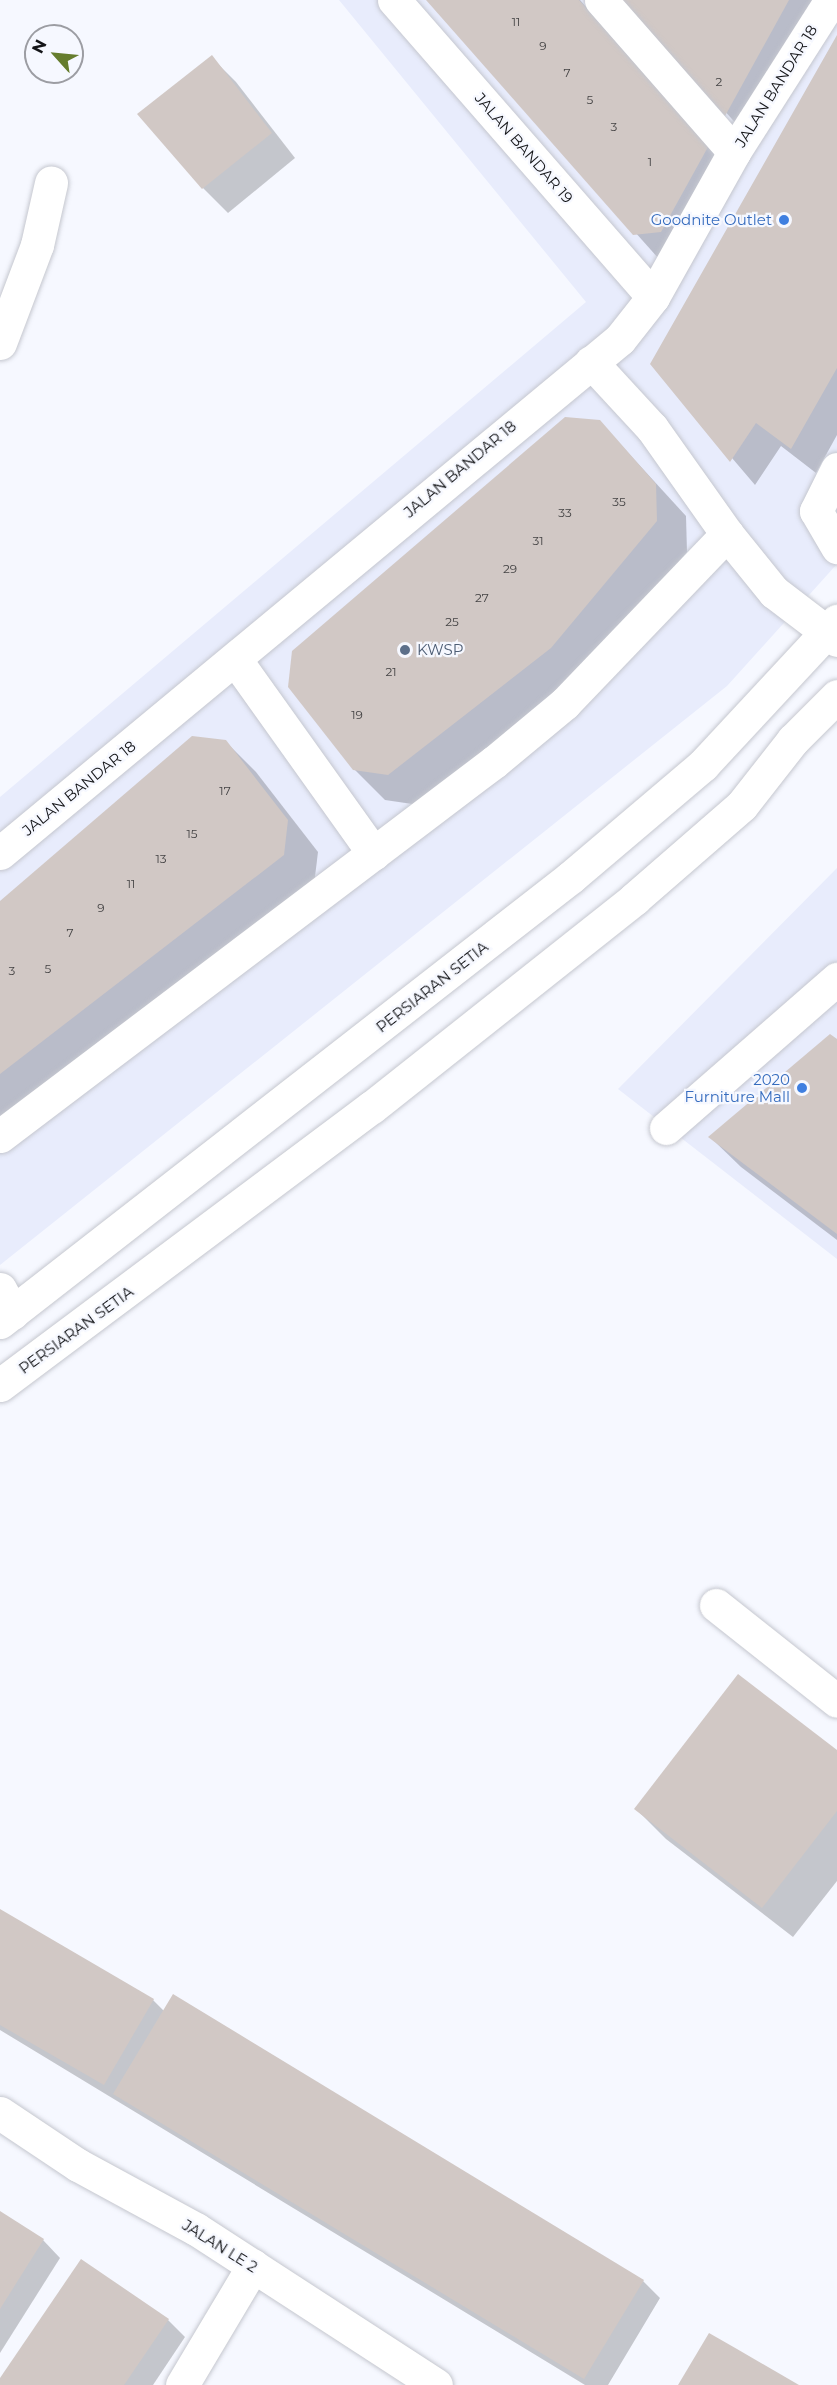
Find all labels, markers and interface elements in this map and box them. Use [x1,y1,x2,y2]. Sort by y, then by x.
house number: 11 [512,15,520,29]
street label: JALAN BANDAR 18 [731,22,821,150]
north arrow [24,24,84,84]
text: N [28,36,51,57]
house number: 9 [539,39,547,53]
house number: 7 [563,66,571,80]
house number: 2 [716,75,722,89]
street label: JALAN BANDAR 19 [471,89,577,207]
house number: 5 [587,93,593,107]
house number: 3 [611,120,617,134]
house number: 1 [648,155,652,169]
place label: Goodnite Outlet [651,211,772,229]
marker: Goodnite Outlet [777,213,791,227]
street label: JALAN BANDAR 18 [400,417,520,521]
house number: 35 [612,495,626,509]
house number: 33 [558,506,572,520]
house number: 31 [532,534,544,548]
house number: 29 [503,562,517,576]
house number: 27 [475,591,489,605]
house number: 25 [445,615,459,629]
place label: KWSP [417,641,463,659]
marker: KWSP [398,643,412,657]
house number: 21 [385,665,397,679]
house number: 19 [351,708,363,722]
street label: JALAN BANDAR 18 [19,737,139,839]
house number: 17 [219,784,231,798]
house number: 15 [186,827,198,841]
house number: 13 [155,852,167,866]
house number: 11 [127,877,135,891]
house number: 9 [97,901,105,915]
house number: 7 [66,926,74,940]
street label: PERSIARAN SETIA [373,938,491,1036]
house number: 5 [45,962,51,976]
house number: 3 [9,964,15,978]
place label: 2020 Furniture Mall [685,1070,790,1105]
marker: 2020 Furniture Mall [795,1081,809,1095]
street label: PERSIARAN SETIA [15,1282,137,1378]
street label: JALAN LE 2 [179,2216,261,2276]

